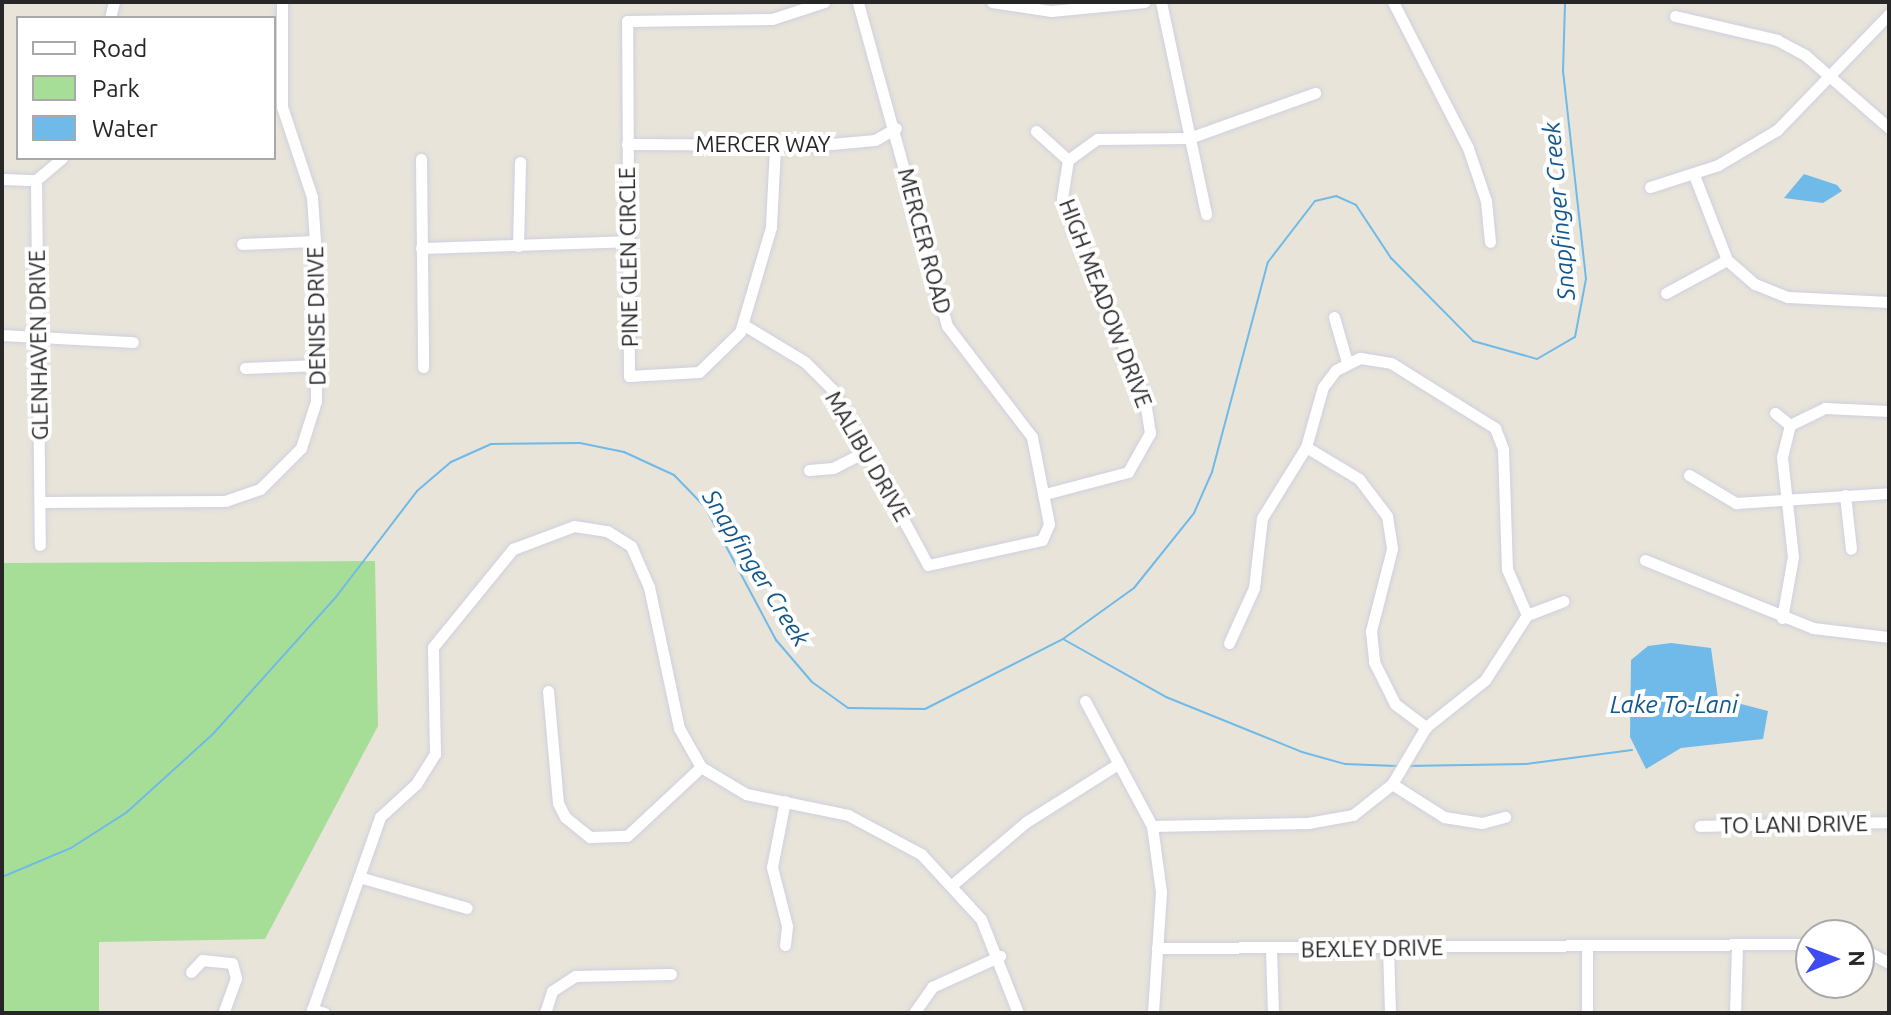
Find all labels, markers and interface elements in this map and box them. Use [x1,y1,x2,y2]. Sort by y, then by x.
legend [16,16,276,160]
text: Road [92,35,147,62]
text: Park [92,75,140,102]
text: Water [92,115,158,142]
water label: Snapfinger Creek [1537,120,1581,302]
street label: MERCER WAY [695,131,831,157]
street label: MERCER ROAD [893,165,957,317]
street label: PINE GLEN CIRCLE [613,167,643,347]
street label: HIGH MEADOW DRIVE [1054,195,1158,411]
street label: DENISE DRIVE [302,246,330,386]
street label: GLENHAVEN DRIVE [23,249,53,441]
street label: MALIBU DRIVE [820,386,916,526]
water label: Snapfinger Creek [696,484,816,652]
water label: Lake To-Lani [1610,691,1738,719]
street label: TO LANI DRIVE [1720,810,1868,838]
north arrow [1795,919,1875,999]
street label: BEXLEY DRIVE [1301,934,1443,962]
text: N [1845,950,1870,967]

